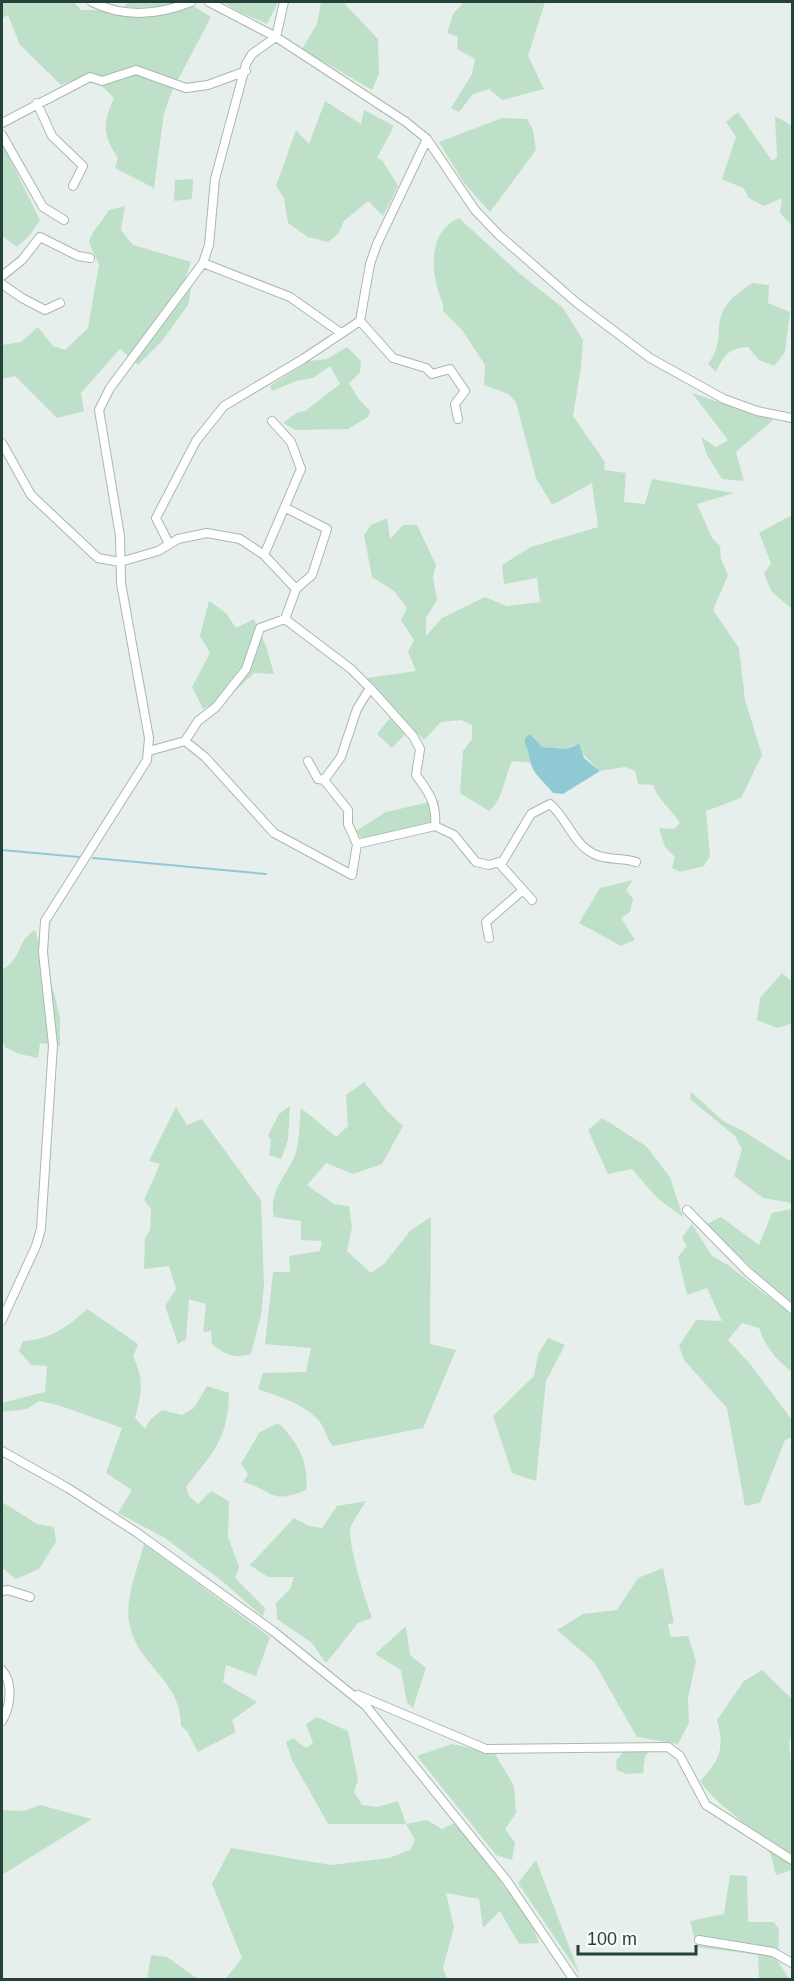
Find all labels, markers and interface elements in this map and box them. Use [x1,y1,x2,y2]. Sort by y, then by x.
scale bar [578,1918,696,1956]
text: 100 m [587,1929,637,1949]

